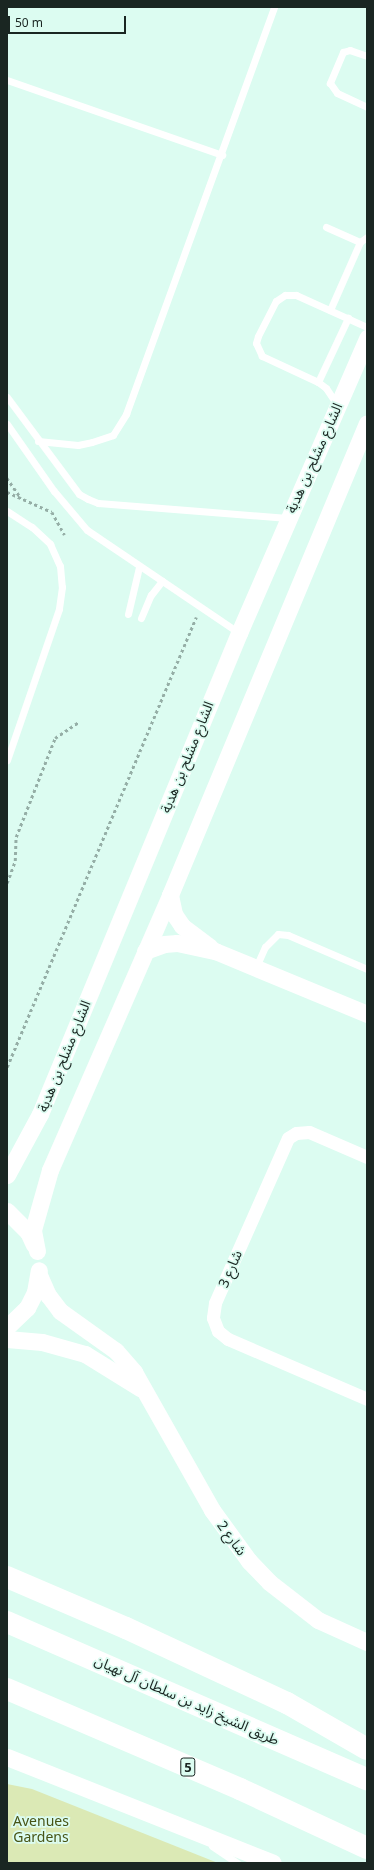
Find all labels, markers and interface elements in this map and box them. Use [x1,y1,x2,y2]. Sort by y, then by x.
scale bar [10,8,128,34]
text: 50 m [15,14,43,31]
street label: الشارع مشلح بن هدبة [282,400,346,516]
street label: الشارع مشلح بن هدبة [157,699,217,815]
street label: الشارع مشلح بن هدبة [34,998,94,1114]
street label: شارع 3 [215,1248,245,1290]
street label: شارع 2 [214,1517,250,1559]
street label: طريق الشيخ زايد بن سلطان آل نهيان [92,1652,282,1748]
road number: 5 [180,1756,196,1778]
park label: Avenues Gardens [13,1813,69,1846]

